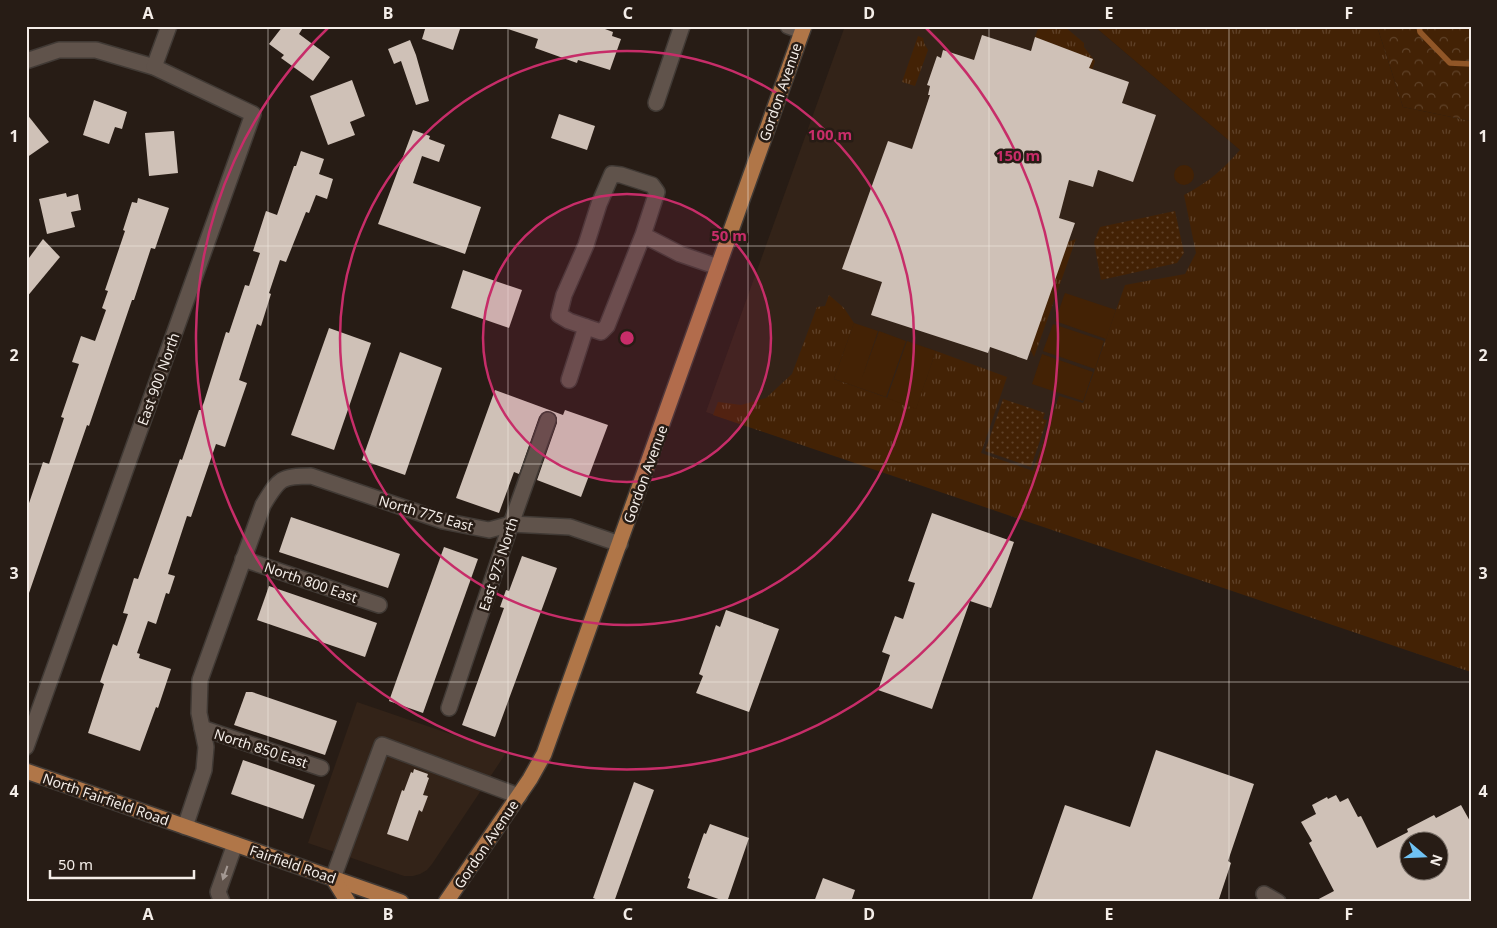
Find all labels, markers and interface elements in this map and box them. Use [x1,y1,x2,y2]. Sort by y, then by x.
text: A [142,2,154,24]
text: B [383,2,393,24]
text: C [623,2,633,24]
text: D [863,2,875,24]
text: E [1105,2,1114,24]
text: F [1345,2,1353,24]
street label: Gordon Avenue [754,40,806,144]
text: 100 m [808,124,852,144]
text: 1 [9,125,19,147]
text: 1 [1478,125,1488,147]
text: 150 m [996,145,1040,165]
text: 50 m [711,225,747,245]
centre of rings [618,329,636,347]
street label: East 900 North [132,330,184,428]
text: 2 [9,344,19,366]
text: 2 [1478,344,1488,366]
street label: Gordon Avenue [619,422,672,526]
street label: North 775 East [377,490,475,536]
street label: East 975 North [474,515,522,613]
street label: North 800 East [262,557,360,607]
text: 3 [9,562,19,584]
text: 3 [1478,562,1488,584]
street label: North 850 East [212,724,310,772]
street label: North Fairfield Road [40,768,172,830]
text: 4 [9,780,19,802]
text: 4 [1478,780,1488,802]
street label: Gordon Avenue [449,796,523,892]
north arrow [1400,830,1450,880]
street label: Fairfield Road [247,840,339,888]
scale bar [50,848,194,880]
text: N [1426,852,1448,869]
text: 50 m [58,854,93,874]
one-way arrow [221,866,229,881]
text: A [142,903,154,925]
text: B [383,903,393,925]
text: C [623,903,633,925]
text: D [863,903,875,925]
text: E [1105,903,1114,925]
text: F [1345,903,1353,925]

